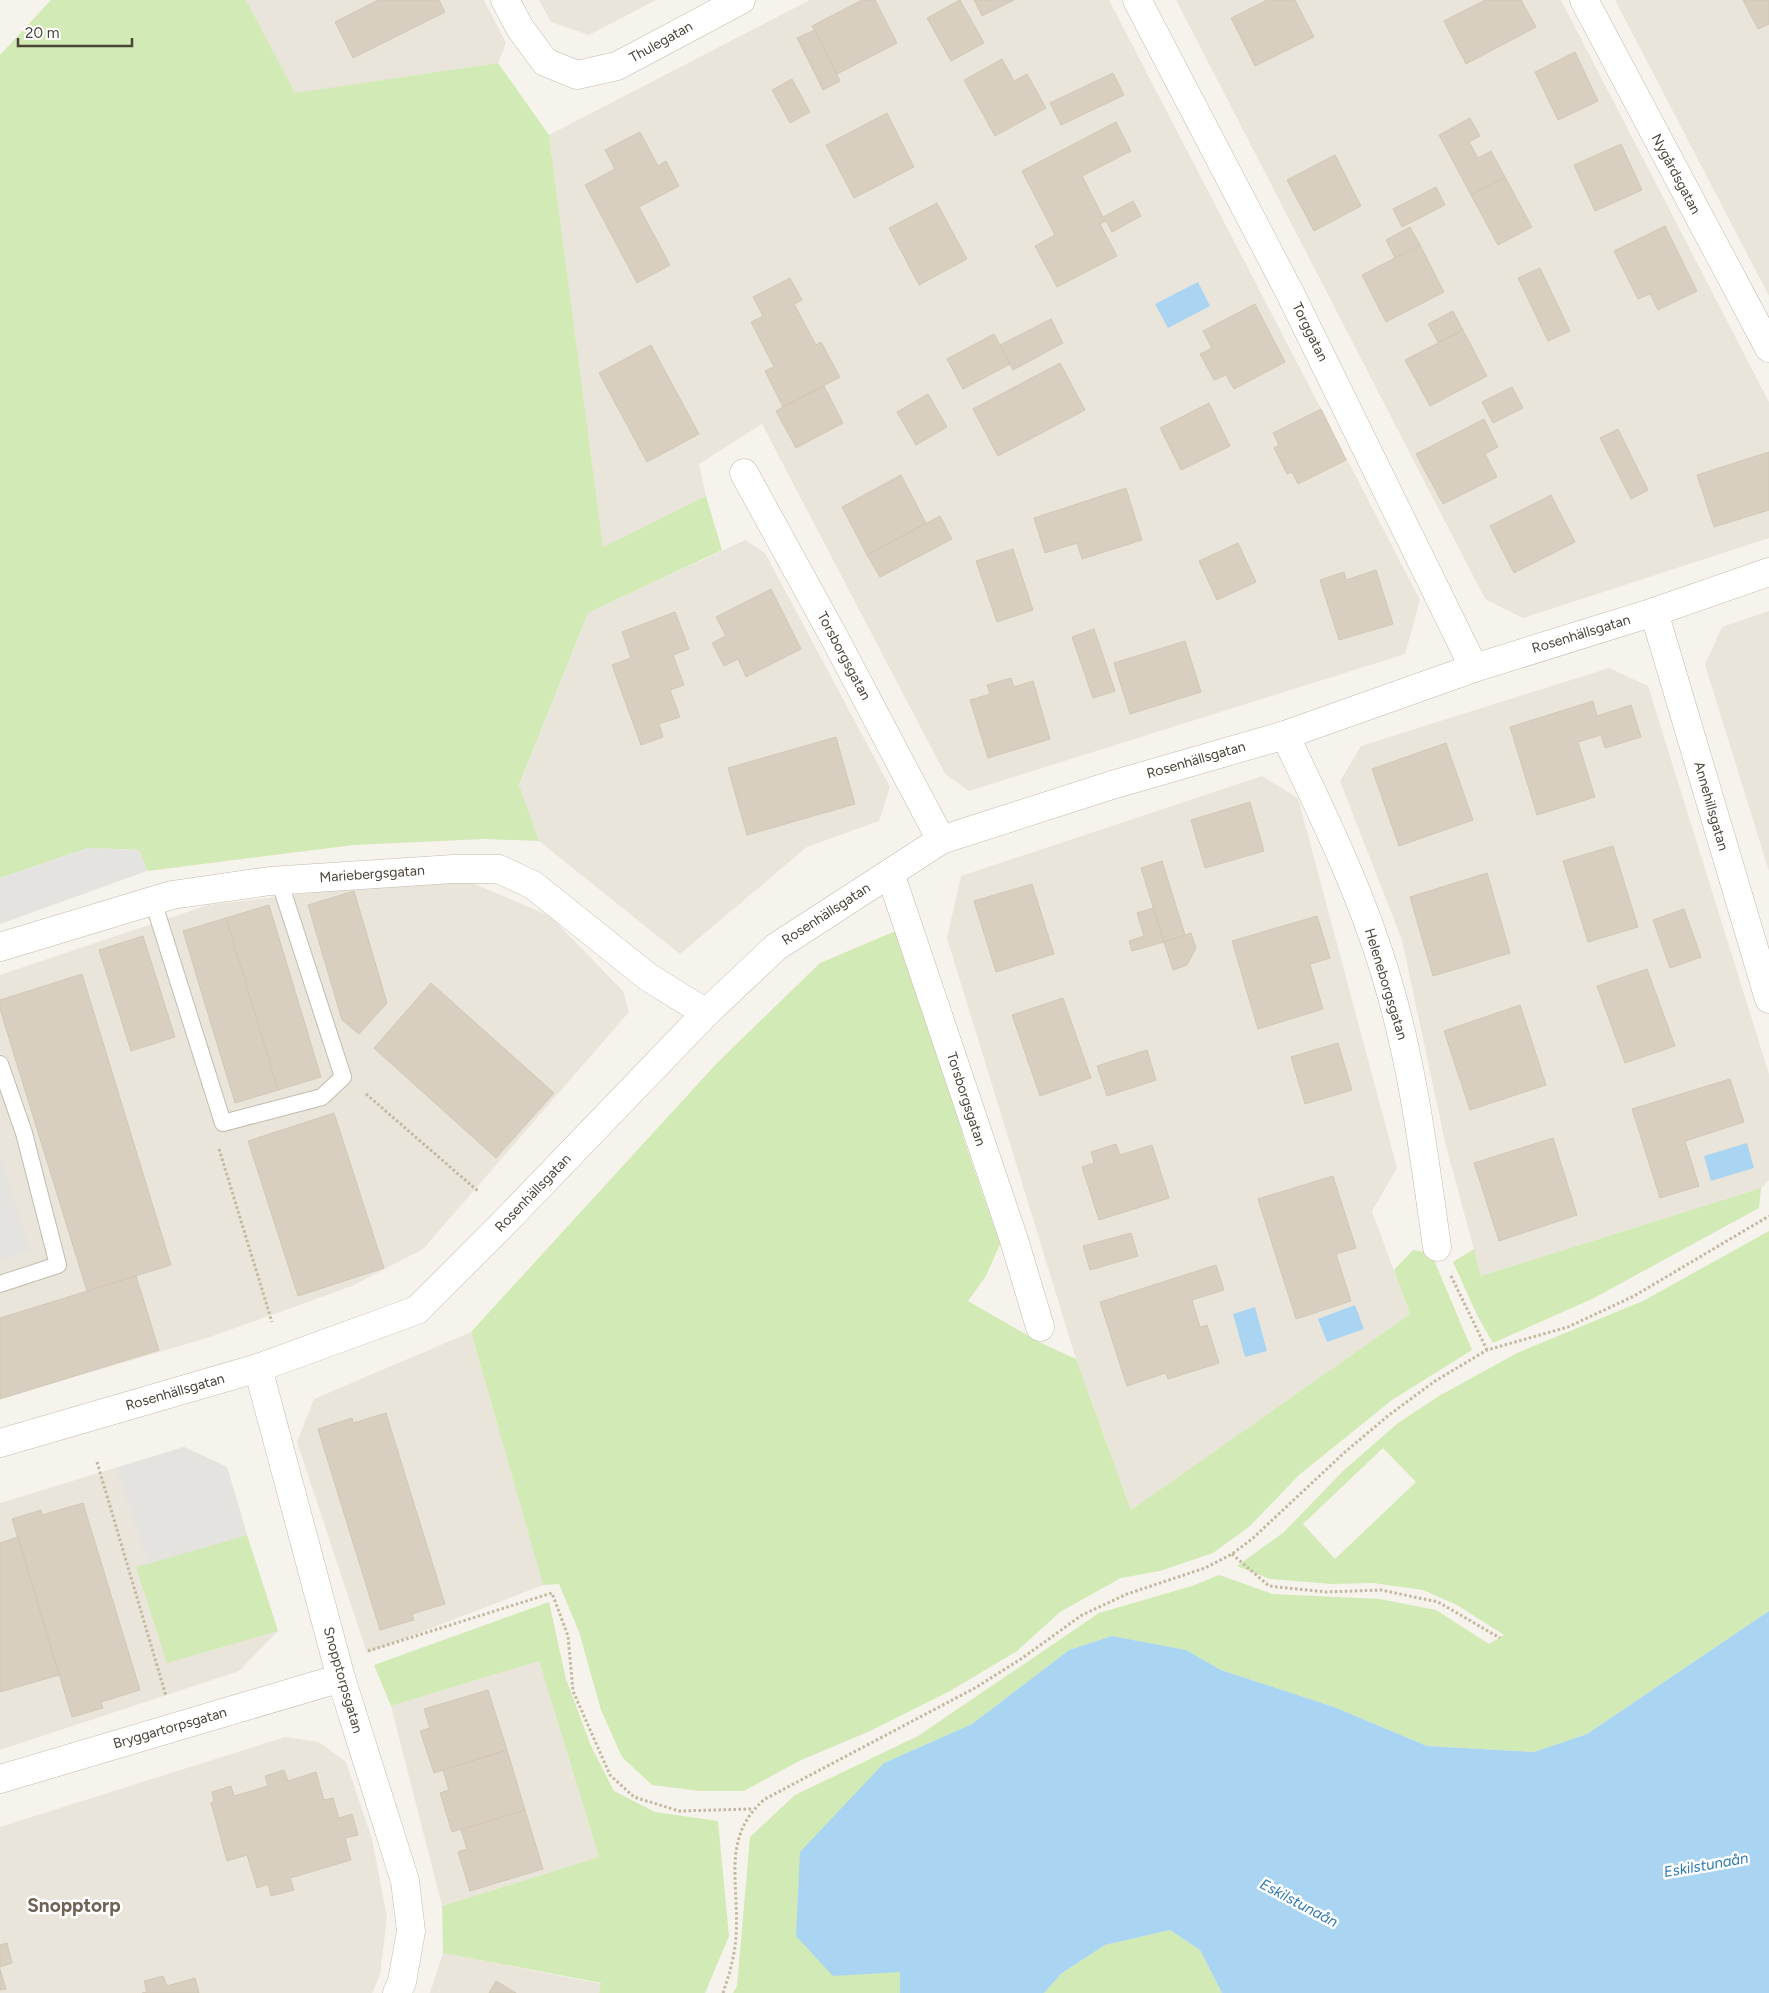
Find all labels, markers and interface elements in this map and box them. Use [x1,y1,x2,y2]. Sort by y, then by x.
scale bar [18,15,131,47]
street label: Thulegatan [626,18,696,66]
text: 20 m [25,24,59,42]
street label: Nygårdsgatan [1648,131,1704,217]
street label: Torggatan [1288,300,1332,364]
street label: Torsborgsgatan [814,609,875,703]
street label: Rosenhällsgatan [1530,611,1632,657]
street label: Rosenhällsgatan [1145,738,1248,782]
street label: Annehillsgatan [1690,759,1732,853]
street label: Mariebergsgatan [319,862,425,886]
street label: Rosenhällsgatan [779,879,874,949]
street label: Heleneborgsgatan [1361,926,1411,1042]
street label: Torsborgsgatan [943,1050,989,1148]
street label: Rosenhällsgatan [491,1150,575,1236]
street label: Rosenhällsgatan [124,1370,227,1414]
street label: Snopptorpsgatan [320,1625,366,1735]
street label: Bryggartorpsgatan [111,1704,229,1752]
water label: Eskilstunaån [1662,1849,1750,1881]
water label: Eskilstunaån [1257,1875,1341,1931]
district label: Snopptorp [27,1894,121,1917]

